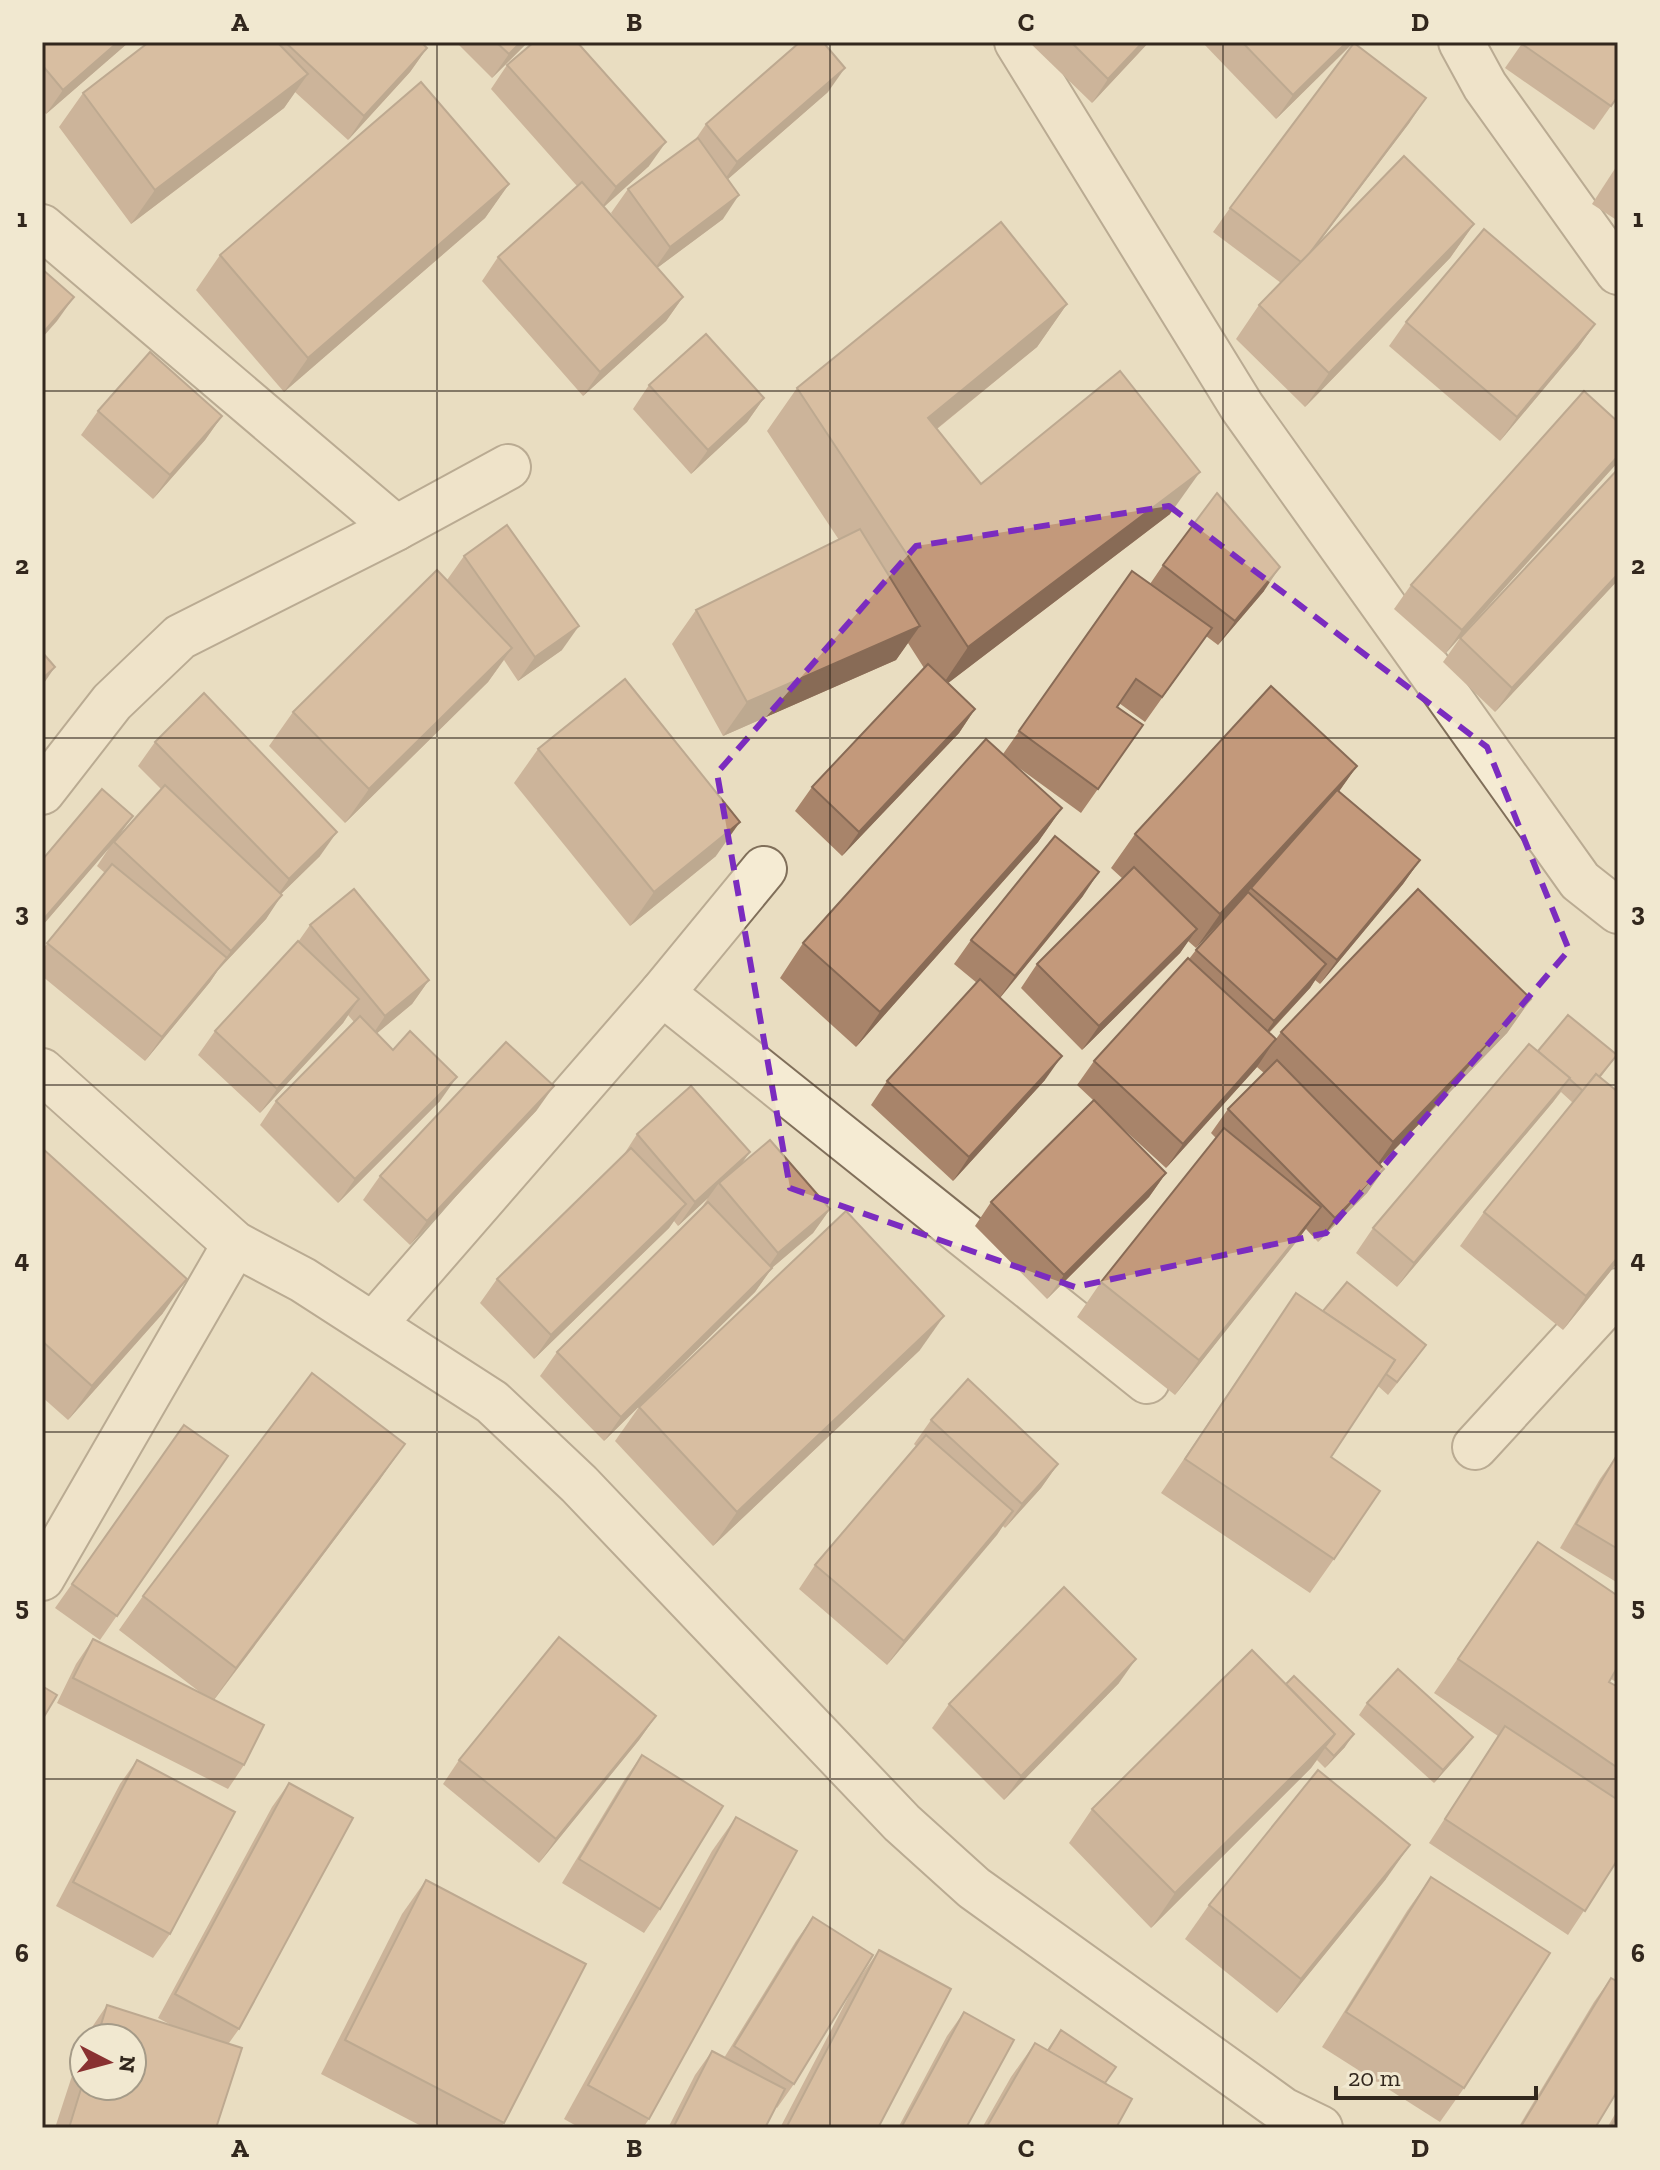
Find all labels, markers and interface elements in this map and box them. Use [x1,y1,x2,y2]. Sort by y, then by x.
text: A [231,6,249,38]
text: B [626,6,642,38]
text: C [1018,6,1034,38]
text: D [1411,6,1429,38]
text: 1 [17,202,28,234]
text: 1 [1633,202,1644,234]
text: 2 [15,549,29,581]
text: 2 [1631,549,1645,581]
text: 3 [15,896,29,928]
text: 3 [1631,896,1645,928]
text: 4 [15,1243,30,1275]
text: 4 [1631,1243,1646,1275]
text: 5 [15,1590,29,1622]
text: 5 [1631,1590,1645,1622]
text: 6 [15,1937,29,1969]
text: 6 [1631,1937,1645,1969]
north arrow [68,2022,148,2102]
scale bar [1336,2050,1536,2100]
text: N [113,2054,142,2074]
text: 20 m [1348,2063,1401,2092]
text: A [231,2132,249,2164]
text: B [626,2132,642,2164]
text: C [1018,2132,1034,2164]
text: D [1411,2132,1429,2164]

